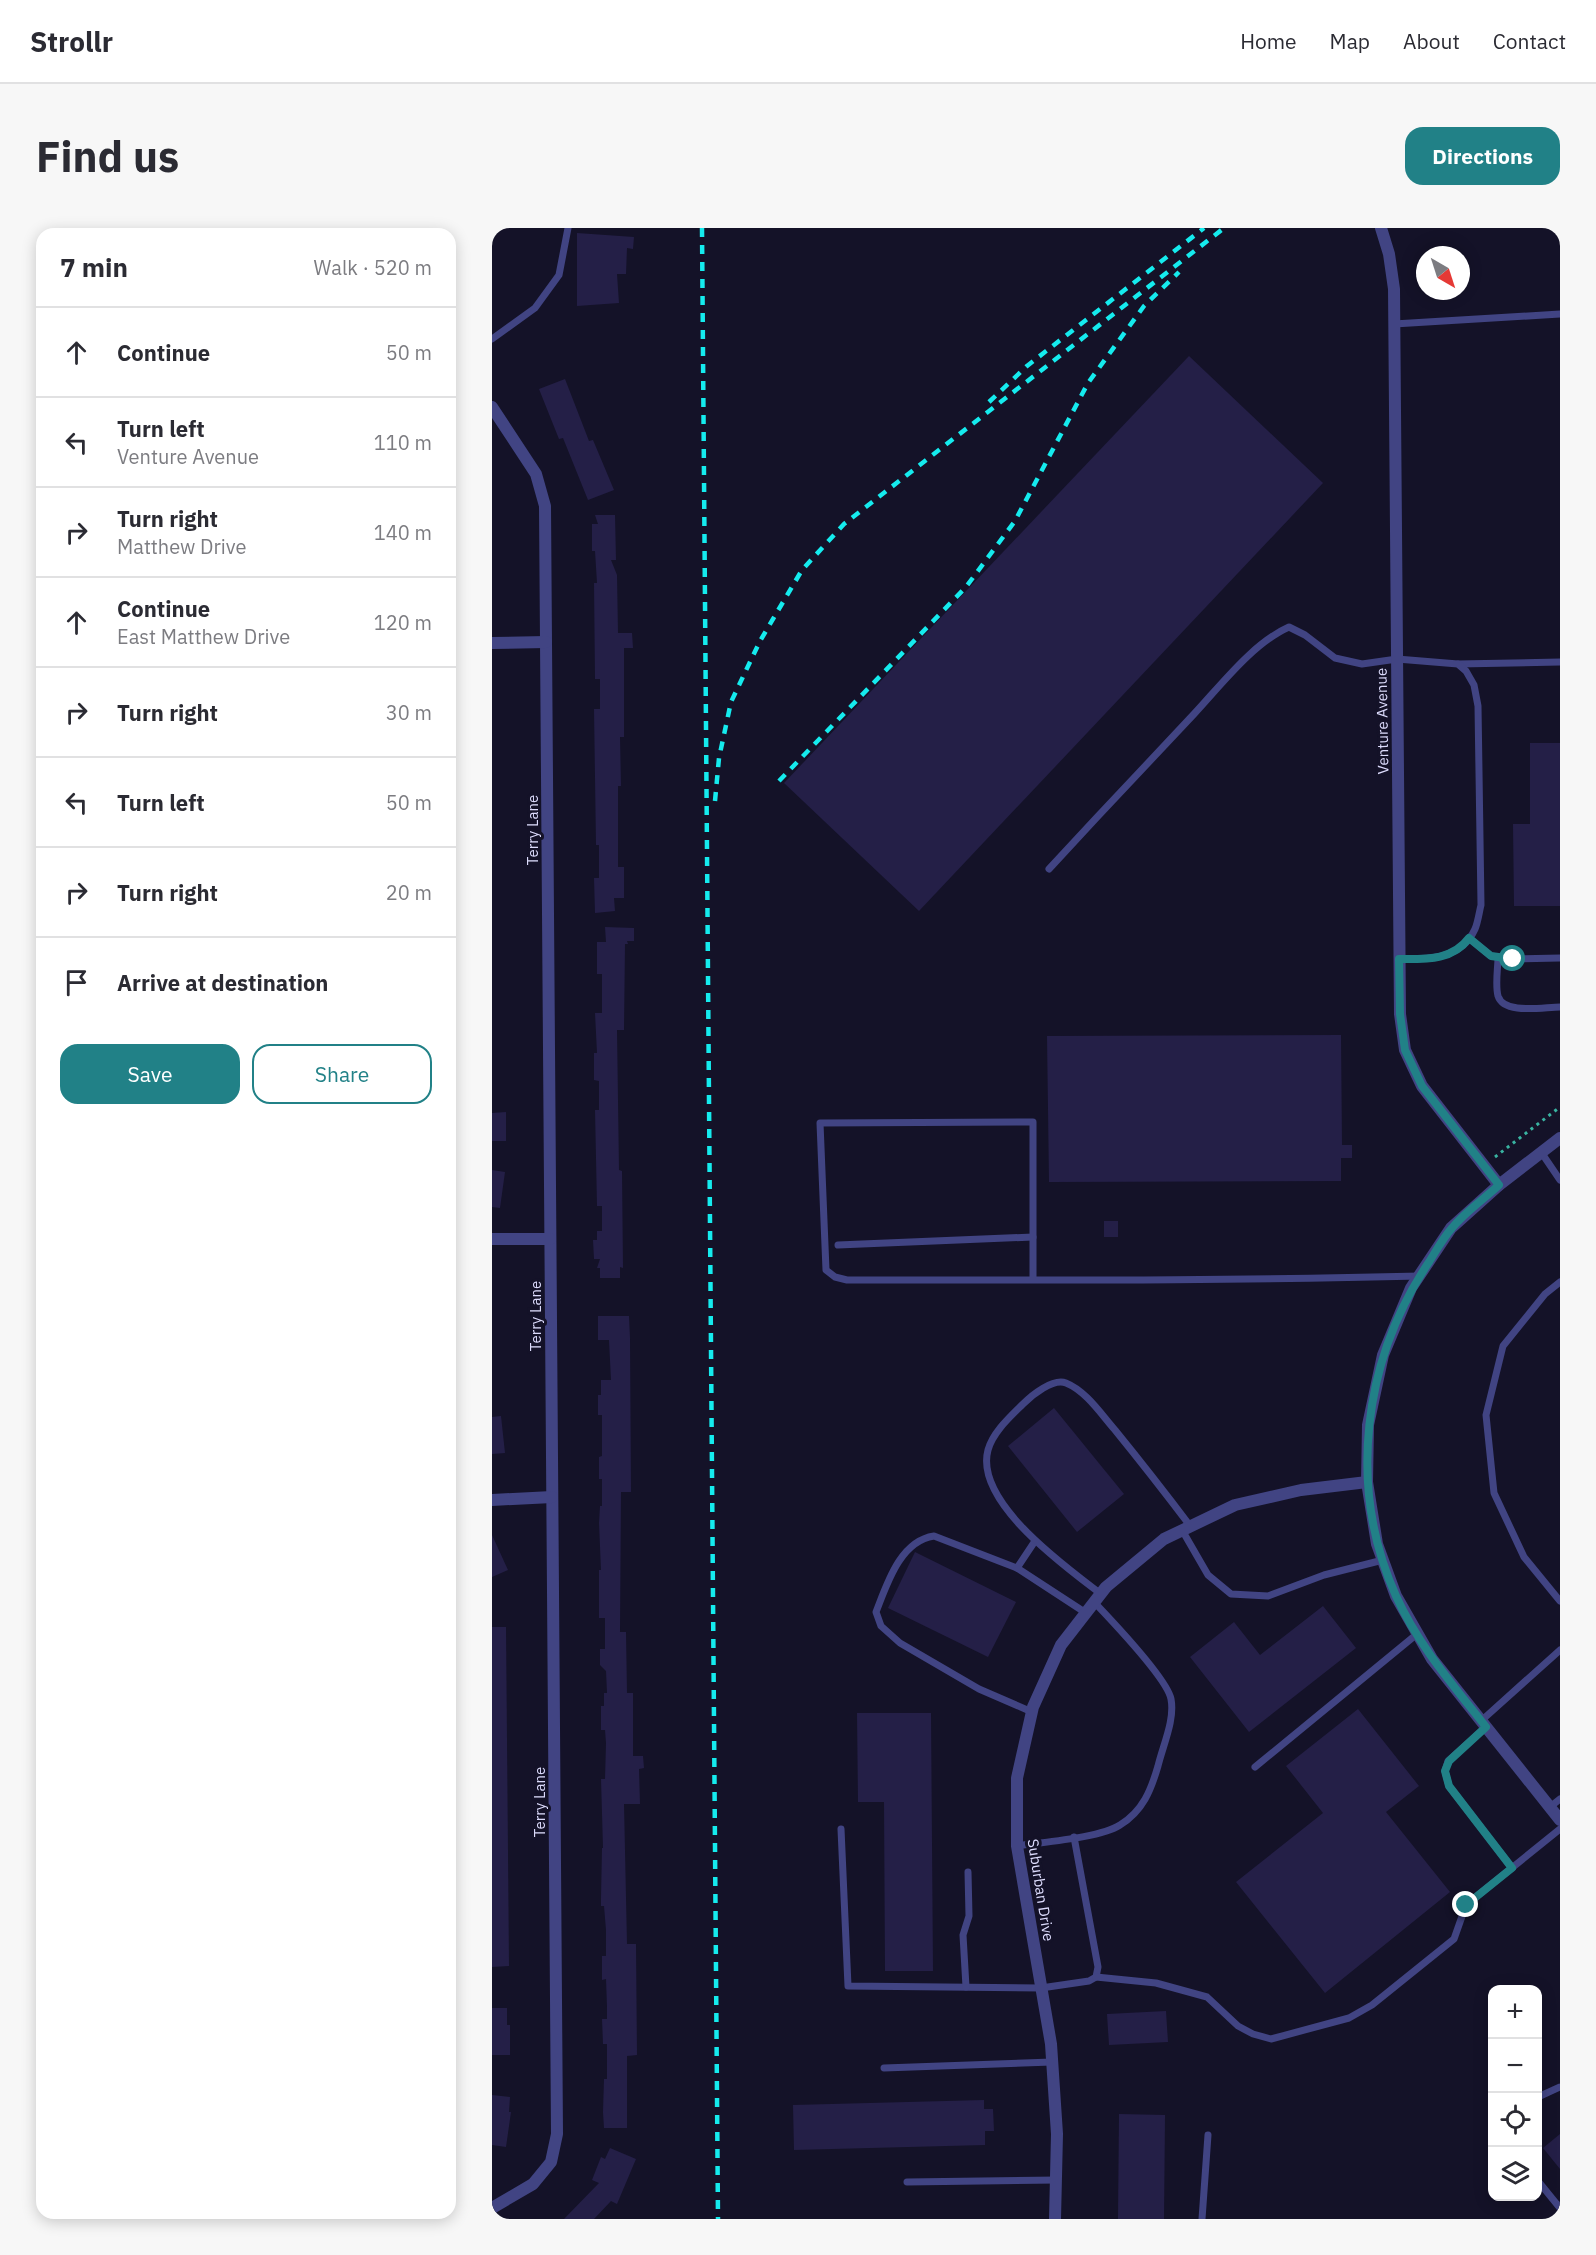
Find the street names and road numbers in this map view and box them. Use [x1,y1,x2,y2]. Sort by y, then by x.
street label: Venture Avenue [1372,668,1392,774]
street label: Terry Lane [523,795,542,865]
street label: Terry Lane [526,1281,545,1351]
street label: Terry Lane [530,1767,549,1837]
street label: Suburban Drive [1024,1837,1058,1943]

